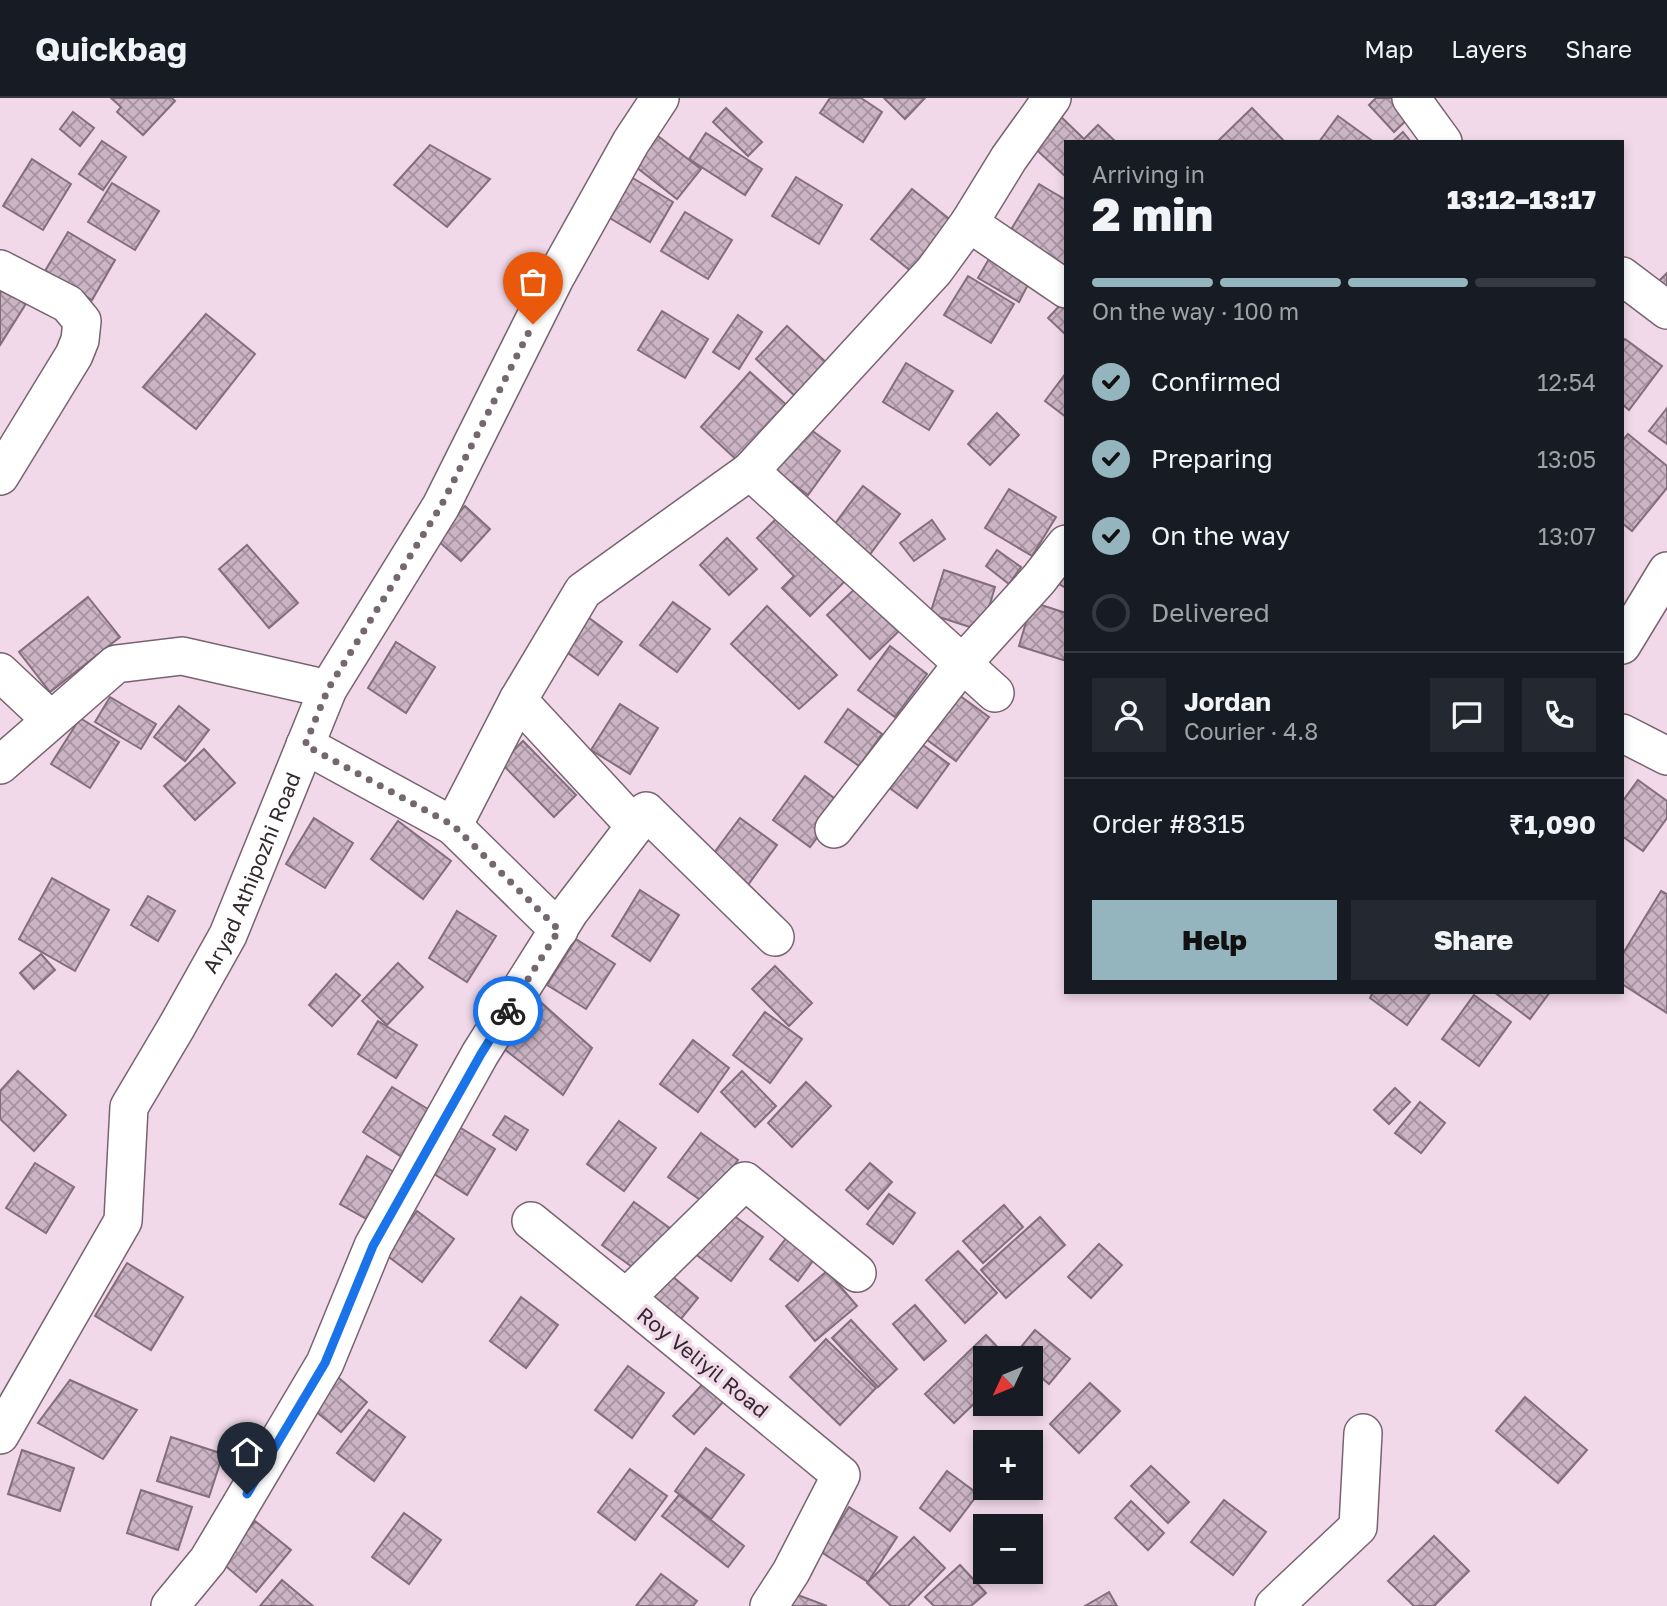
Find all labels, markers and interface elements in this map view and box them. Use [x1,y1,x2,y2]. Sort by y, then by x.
text: Quickbag [35,29,187,68]
text: Map [1364,34,1413,63]
text: Layers [1451,34,1527,63]
text: Share [1565,34,1632,63]
text: Arriving in [1092,160,1205,188]
text: 13:12–13:17 [1447,184,1596,215]
text: 2 min [1092,186,1213,241]
pin [503,252,563,324]
icon: bag [514,263,552,301]
text: On the way · 100 m [1092,297,1299,325]
icon: check [1092,363,1130,401]
text: Confirmed [1151,366,1281,397]
text: 12:54 [1537,368,1596,396]
icon: check [1092,440,1130,478]
text: Preparing [1151,443,1273,474]
text: 13:05 [1537,445,1596,473]
icon: check [1092,517,1130,555]
text: On the way [1151,520,1290,551]
text: 13:07 [1538,522,1596,550]
text: Delivered [1151,597,1270,628]
button: person [1092,678,1166,752]
button: chat [1430,678,1504,752]
button: phone [1522,678,1596,752]
text: Jordan [1184,686,1271,717]
text: Courier · 4.8 [1184,717,1318,745]
street label: Aryad Athipozhi Road [196,768,306,977]
text: Order #8315 [1092,808,1245,839]
text: ₹1,090 [1509,809,1596,840]
button: Help [1092,900,1337,980]
button: Share [1351,900,1596,980]
courier [473,976,543,1046]
icon: bike [489,992,527,1030]
street label: Roy Veliyil Road [632,1301,774,1423]
north arrow [973,1346,1043,1416]
map controls [973,1346,1043,1584]
pin [217,1422,277,1494]
button: + [973,1430,1043,1500]
icon: home [228,1433,266,1471]
button: − [973,1514,1043,1584]

